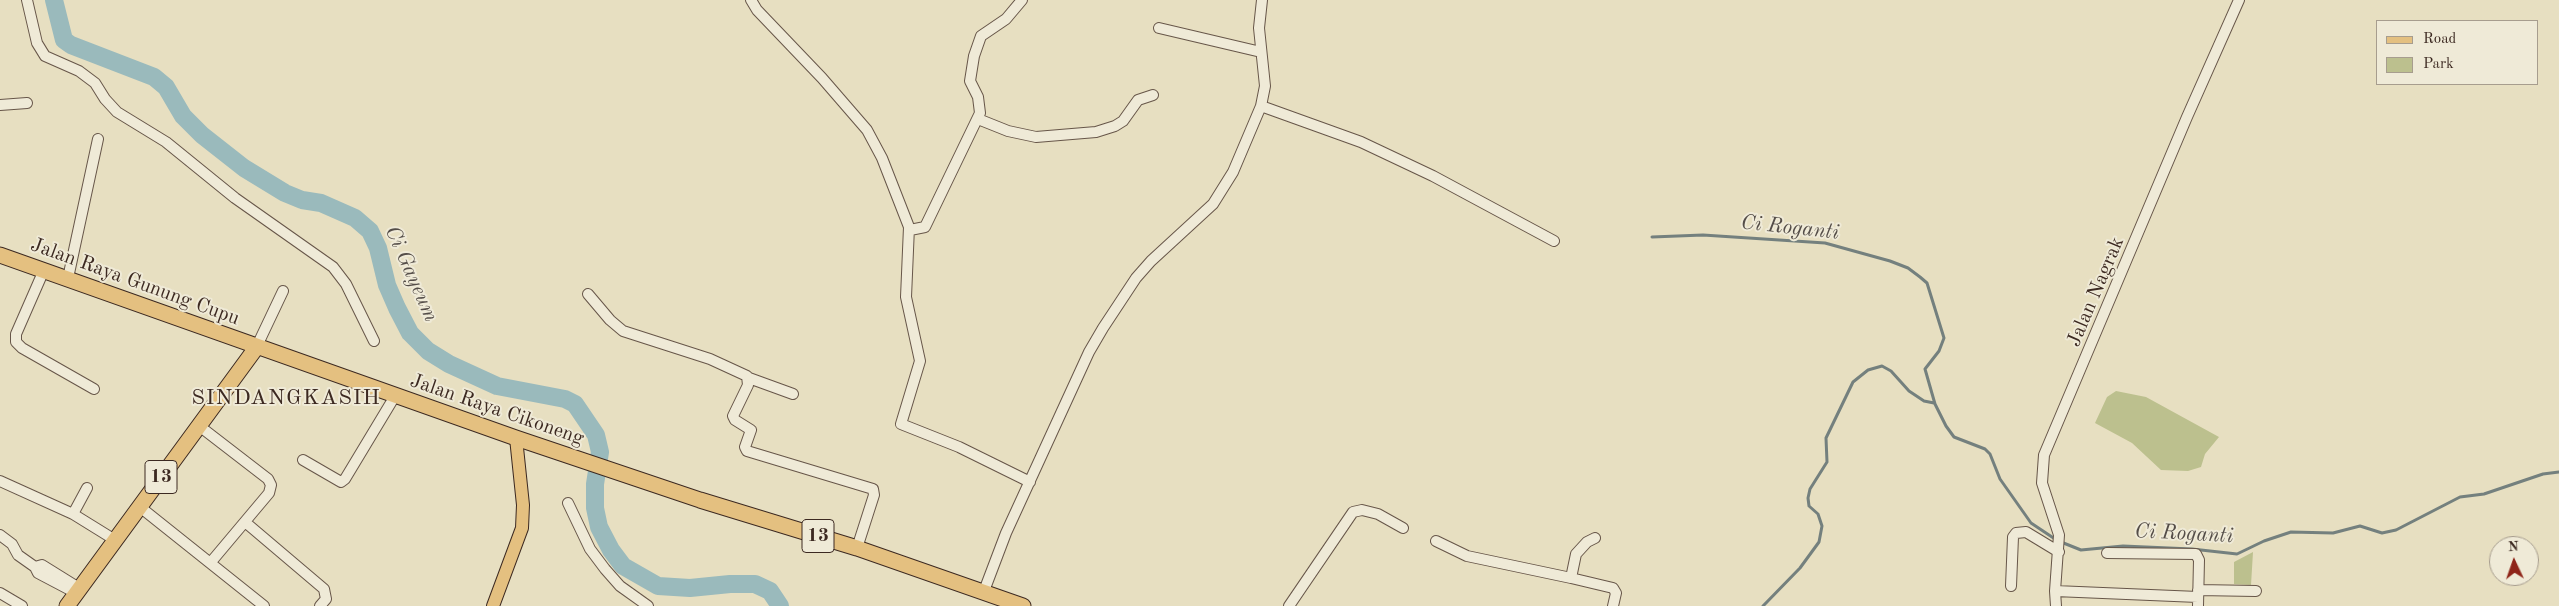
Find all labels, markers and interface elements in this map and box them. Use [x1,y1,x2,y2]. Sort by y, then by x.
legend [2376,20,2539,85]
text: Road [2423,32,2456,47]
text: Park [2423,57,2454,72]
water label: Ci Roganti [1740,210,1840,246]
water label: Ci Gayeum [379,222,443,326]
street label: Jalan Raya Gunung Cupu [27,233,243,331]
street label: Jalan Nagrak [2062,233,2130,351]
street label: Jalan Raya Cikoneng [407,369,587,451]
district label: SINDANGKASIH [190,385,382,411]
road number: 13 [145,461,177,494]
water label: Ci Roganti [2134,519,2234,549]
road number: 13 [802,520,834,552]
north arrow [2489,536,2539,586]
text: N [2508,540,2519,554]

